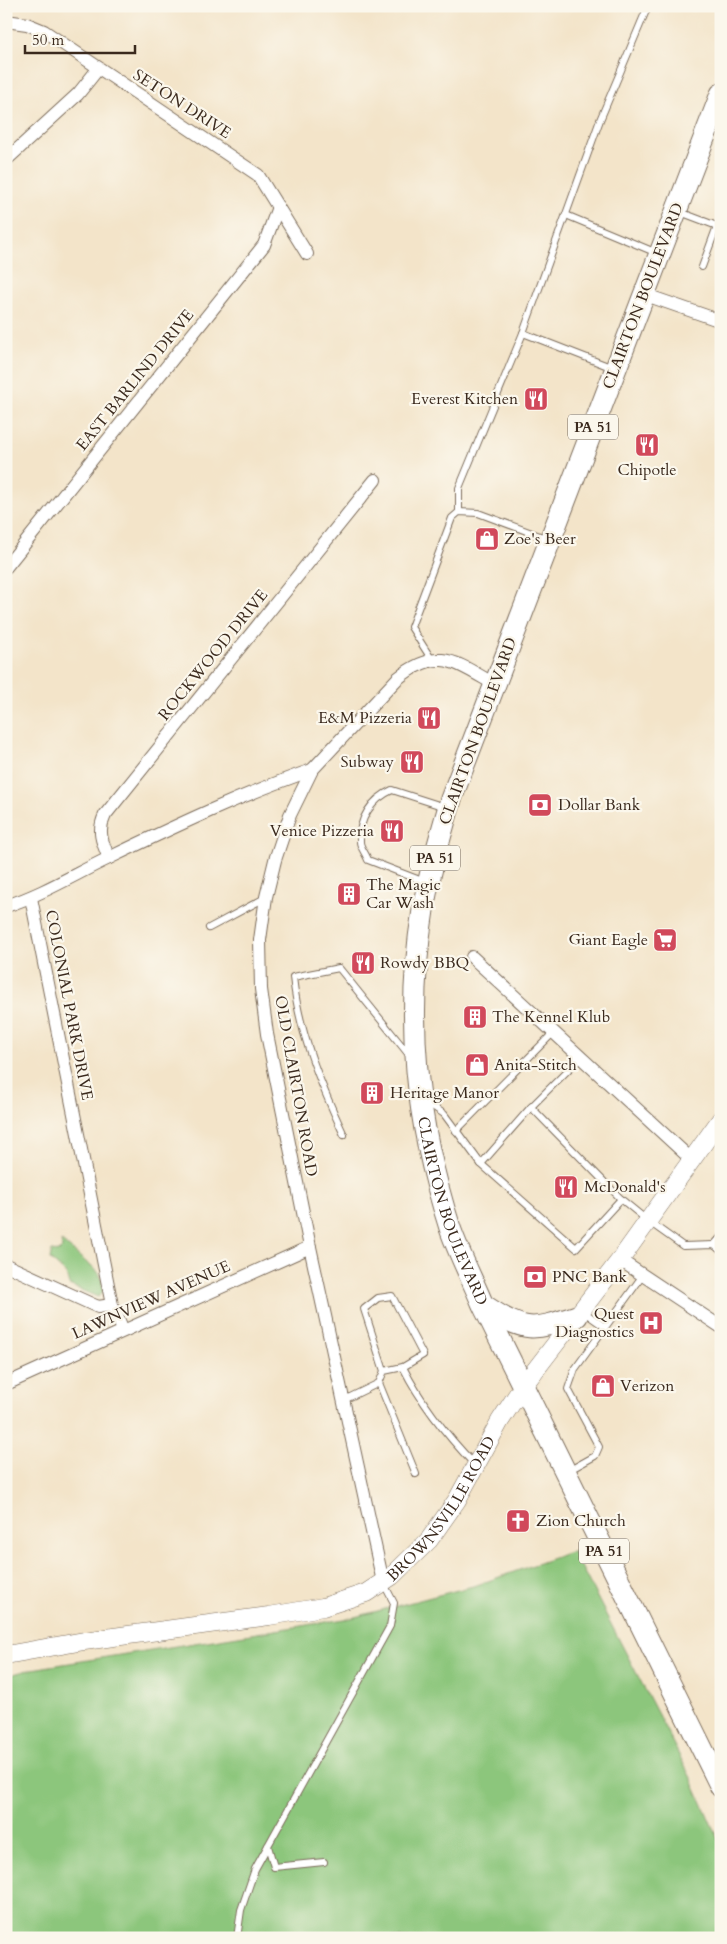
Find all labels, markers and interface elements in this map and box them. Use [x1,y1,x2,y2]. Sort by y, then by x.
scale bar [25,22,135,54]
text: 50 m [32,30,64,50]
street label: SETON DRIVE [129,64,235,144]
street label: CLAIRTON BOULEVARD [597,200,689,392]
street label: EAST BARLIND DRIVE [71,305,199,455]
restaurant icon: Everest Kitchen [523,386,549,412]
place label: Everest Kitchen [411,388,518,410]
road number: PA 51 [568,414,618,440]
restaurant icon: Chipotle [634,432,660,458]
place label: Chipotle [617,459,677,481]
shop icon: Zoe's Beer [474,526,500,552]
place label: Zoe's Beer [504,528,576,550]
street label: ROCKWOOD DRIVE [153,585,273,725]
street label: CLAIRTON BOULEVARD [434,634,522,828]
restaurant icon: E&M Pizzeria [416,705,442,731]
place label: E&M Pizzeria [318,707,412,729]
restaurant icon: Subway [399,749,425,775]
place label: Subway [340,751,395,773]
bank icon: Dollar Bank [527,792,553,818]
place label: Dollar Bank [558,794,641,816]
restaurant icon: Venice Pizzeria [379,818,405,844]
place label: Venice Pizzeria [270,820,374,842]
road number: PA 51 [410,846,460,870]
place label: The Magic Car Wash [366,874,441,914]
building icon: The Magic Car Wash [336,881,362,907]
street label: COLONIAL PARK DRIVE [40,908,98,1102]
supermarket icon: Giant Eagle [652,927,678,953]
place label: Giant Eagle [568,929,648,951]
restaurant icon: Rowdy BBQ [350,950,376,976]
place label: Rowdy BBQ [380,952,470,974]
street label: OLD CLAIRTON ROAD [269,994,323,1178]
building icon: The Kennel Klub [462,1004,488,1030]
place label: The Kennel Klub [492,1006,610,1028]
shop icon: Anita-Stitch [464,1052,490,1078]
place label: Anita-Stitch [494,1054,577,1076]
building icon: Heritage Manor [359,1080,385,1106]
place label: Heritage Manor [390,1082,499,1104]
street label: CLAIRTON BOULEVARD [412,1115,493,1309]
restaurant icon: McDonald's [553,1174,579,1200]
place label: McDonald's [584,1176,666,1198]
street label: LAWNVIEW AVENUE [68,1255,234,1345]
bank icon: PNC Bank [522,1264,548,1290]
place label: PNC Bank [552,1266,628,1288]
place label: Quest Diagnostics [555,1303,634,1343]
hospital icon: Quest Diagnostics [638,1310,664,1336]
shop icon: Verizon [590,1373,616,1399]
place label: Verizon [620,1375,674,1397]
street label: BROWNSVILLE ROAD [382,1432,501,1586]
church icon: Zion Church [505,1508,531,1534]
place label: Zion Church [536,1510,626,1532]
road number: PA 51 [579,1538,629,1564]

